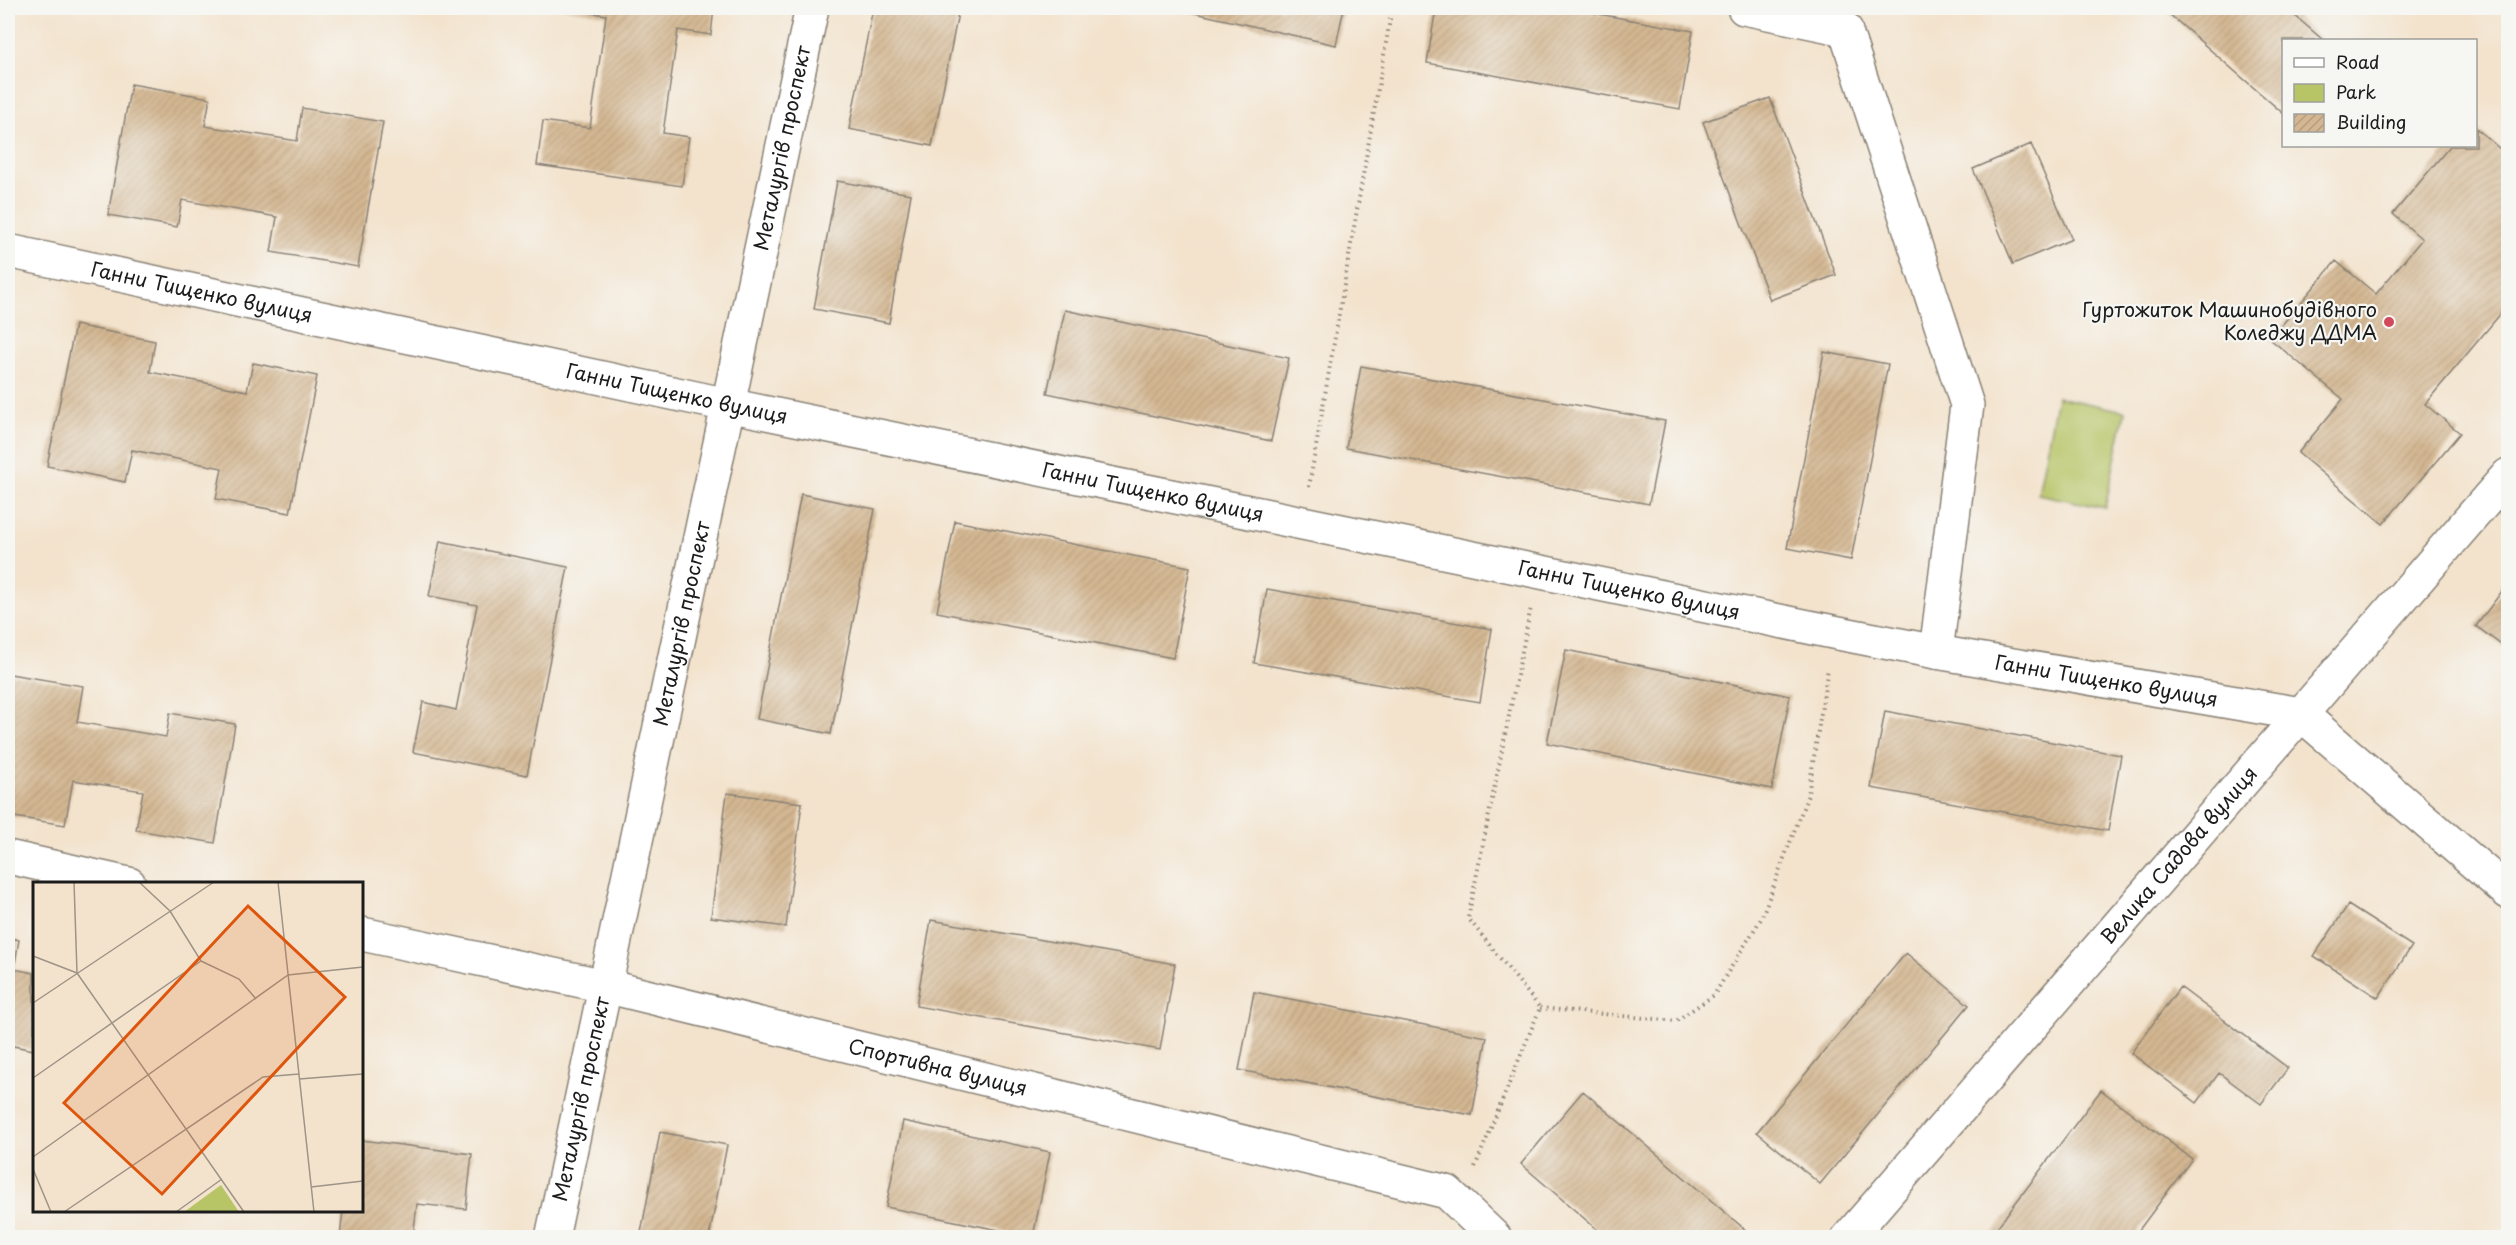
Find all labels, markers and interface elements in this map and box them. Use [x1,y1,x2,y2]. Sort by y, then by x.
legend [2282,39,2477,147]
street label: Металургів проспект [745,42,818,253]
text: Road [2336,48,2380,75]
text: Park [2336,78,2376,105]
text: Building [2336,108,2406,135]
street label: Ганни Тищенко вулиця [88,253,315,330]
place label: Гуртожиток Машинобудівного Коледжу ДДМА [2082,294,2377,347]
marker: Гуртожиток Машинобудівного Коледжу ДДМА [2382,315,2396,329]
street label: Ганни Тищенко вулиця [564,355,791,431]
street label: Ганни Тищенко вулиця [1040,454,1267,529]
street label: Металургів проспект [645,518,717,729]
street label: Ганни Тищенко вулиця [1516,552,1743,626]
street label: Ганни Тищенко вулиця [1993,646,2220,714]
street label: Велика Садова вулиця [2093,759,2264,950]
inset map [33,882,363,1212]
street label: Металургів проспект [544,993,617,1204]
street label: Спортивна вулиця [845,1030,1030,1103]

